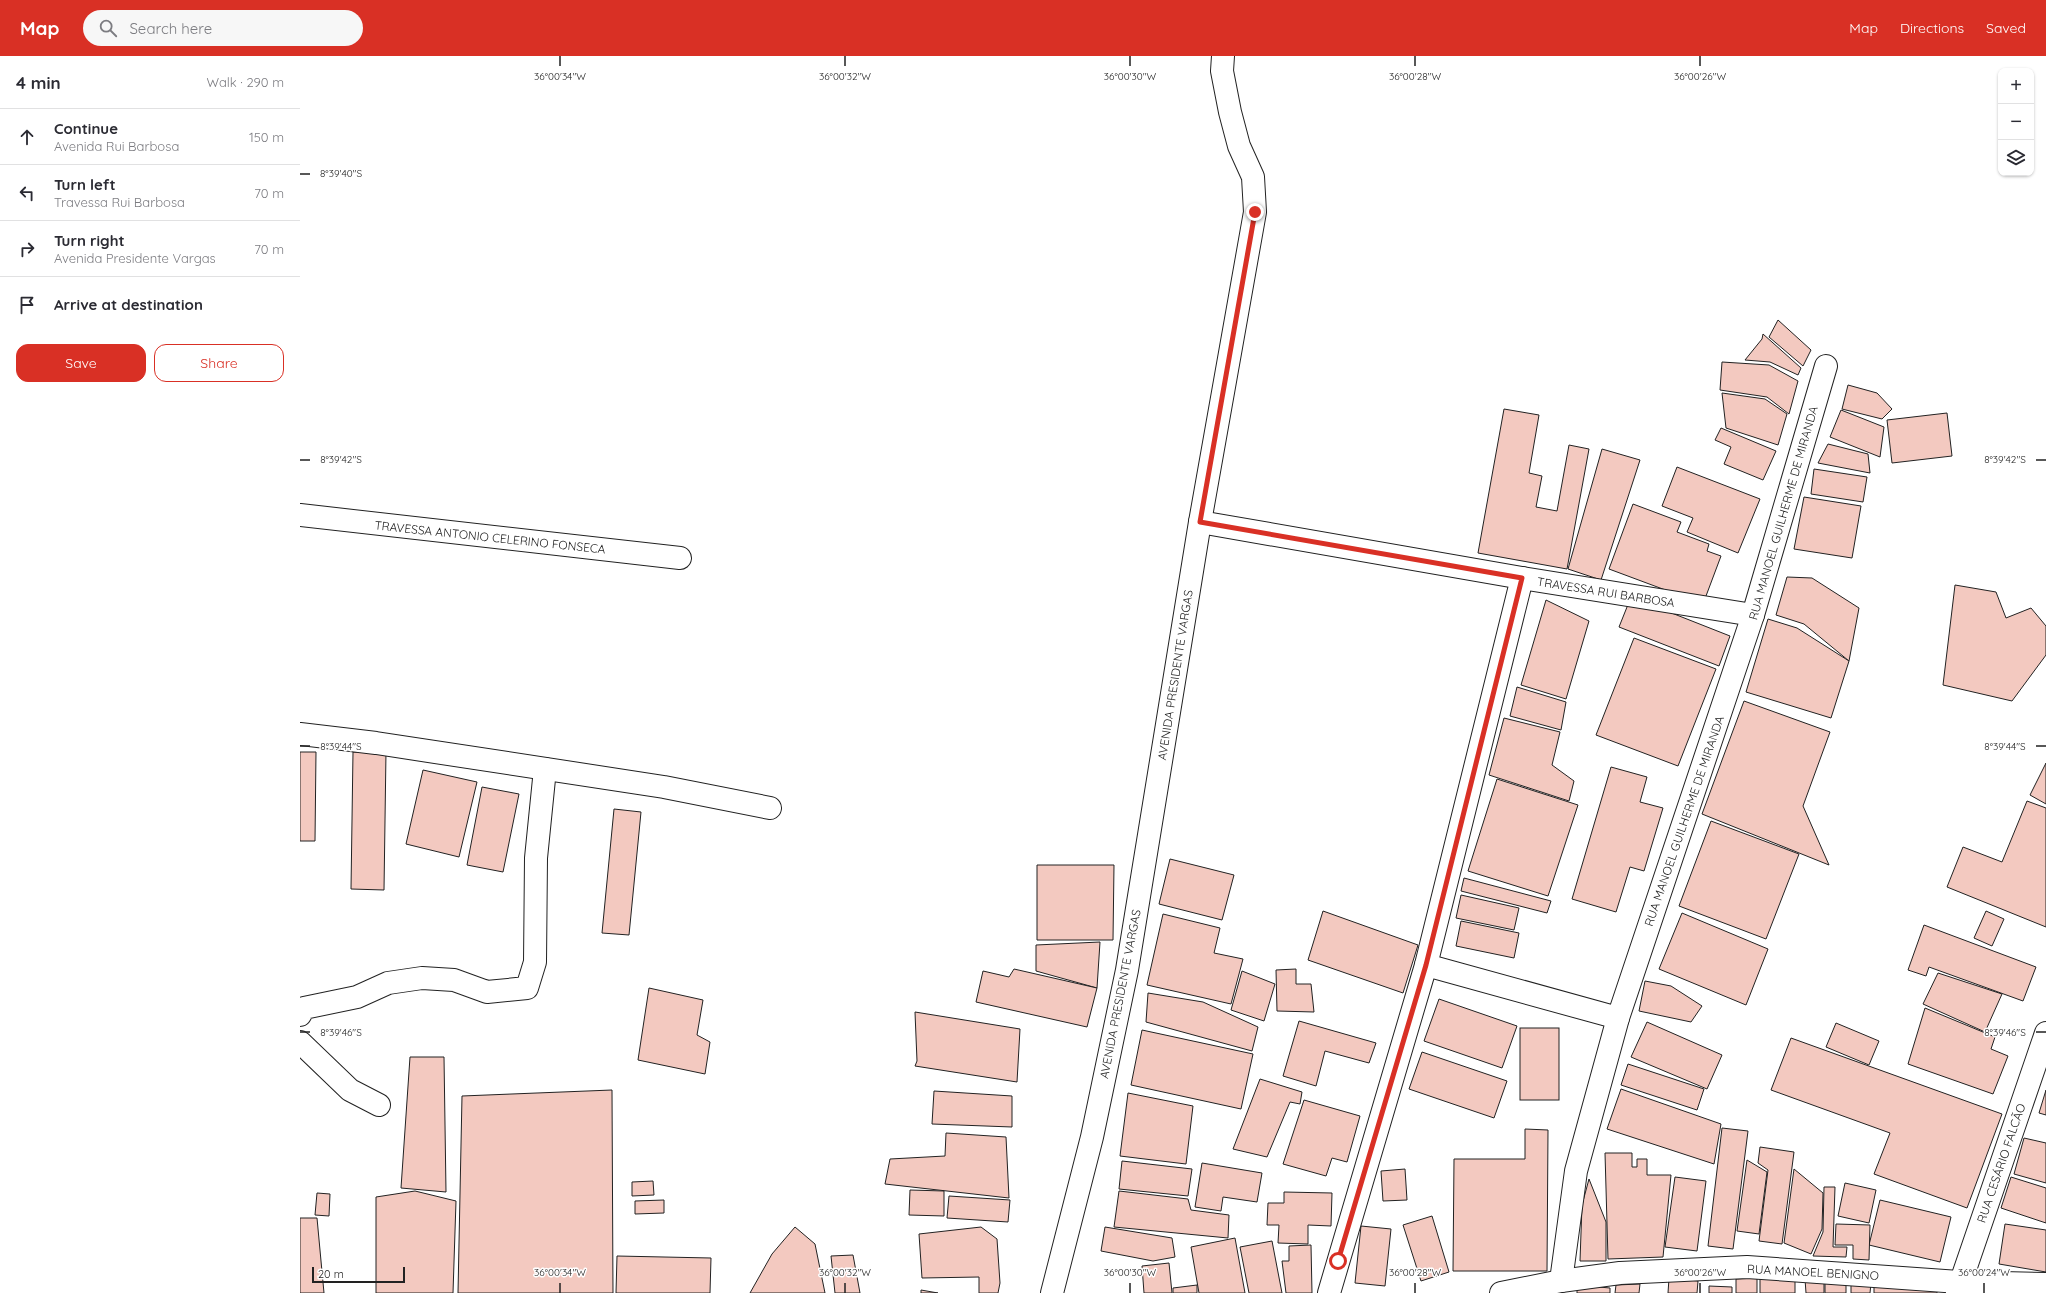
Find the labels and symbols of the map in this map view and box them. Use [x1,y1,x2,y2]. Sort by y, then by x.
text: 36°00'34"W [534,70,586,83]
text: 36°00'32"W [819,70,871,83]
text: 36°00'30"W [1104,70,1157,83]
text: 36°00'28"W [1389,70,1441,83]
text: 36°00'26"W [1674,70,1726,83]
text: 8°39'40"S [320,167,362,180]
route end [1246,203,1264,221]
street label: RUA MANOEL GUILHERME DE MIRANDA [1745,404,1821,622]
text: 8°39'42"S [320,453,362,466]
text: 8°39'42"S [1984,453,2026,466]
street label: TRAVESSA ANTONIO CELERINO FONSECA [374,517,606,557]
street label: TRAVESSA RUI BARBOSA [1536,574,1676,610]
street label: AVENIDA PRESIDENTE VARGAS [1154,589,1196,761]
street label: RUA MANOEL GUILHERME DE MIRANDA [1641,713,1727,928]
text: 8°39'44"S [320,740,362,753]
text: 8°39'44"S [1984,740,2026,753]
street label: AVENIDA PRESIDENTE VARGAS [1096,908,1144,1080]
text: 8°39'46"S [320,1026,362,1039]
text: 8°39'46"S [1984,1026,2026,1039]
street label: RUA CESÁRIO FALCÃO [1974,1101,2028,1225]
route start [1329,1252,1347,1270]
street label: RUA MANOEL BENIGNO [1747,1261,1879,1283]
scale bar [312,1265,405,1284]
text: 36°00'34"W [534,1266,586,1279]
text: 36°00'32"W [819,1266,871,1279]
text: 36°00'30"W [1104,1266,1157,1279]
text: 36°00'28"W [1389,1266,1441,1279]
text: 36°00'26"W [1674,1266,1726,1279]
text: 36°00'24"W [1958,1266,2010,1279]

